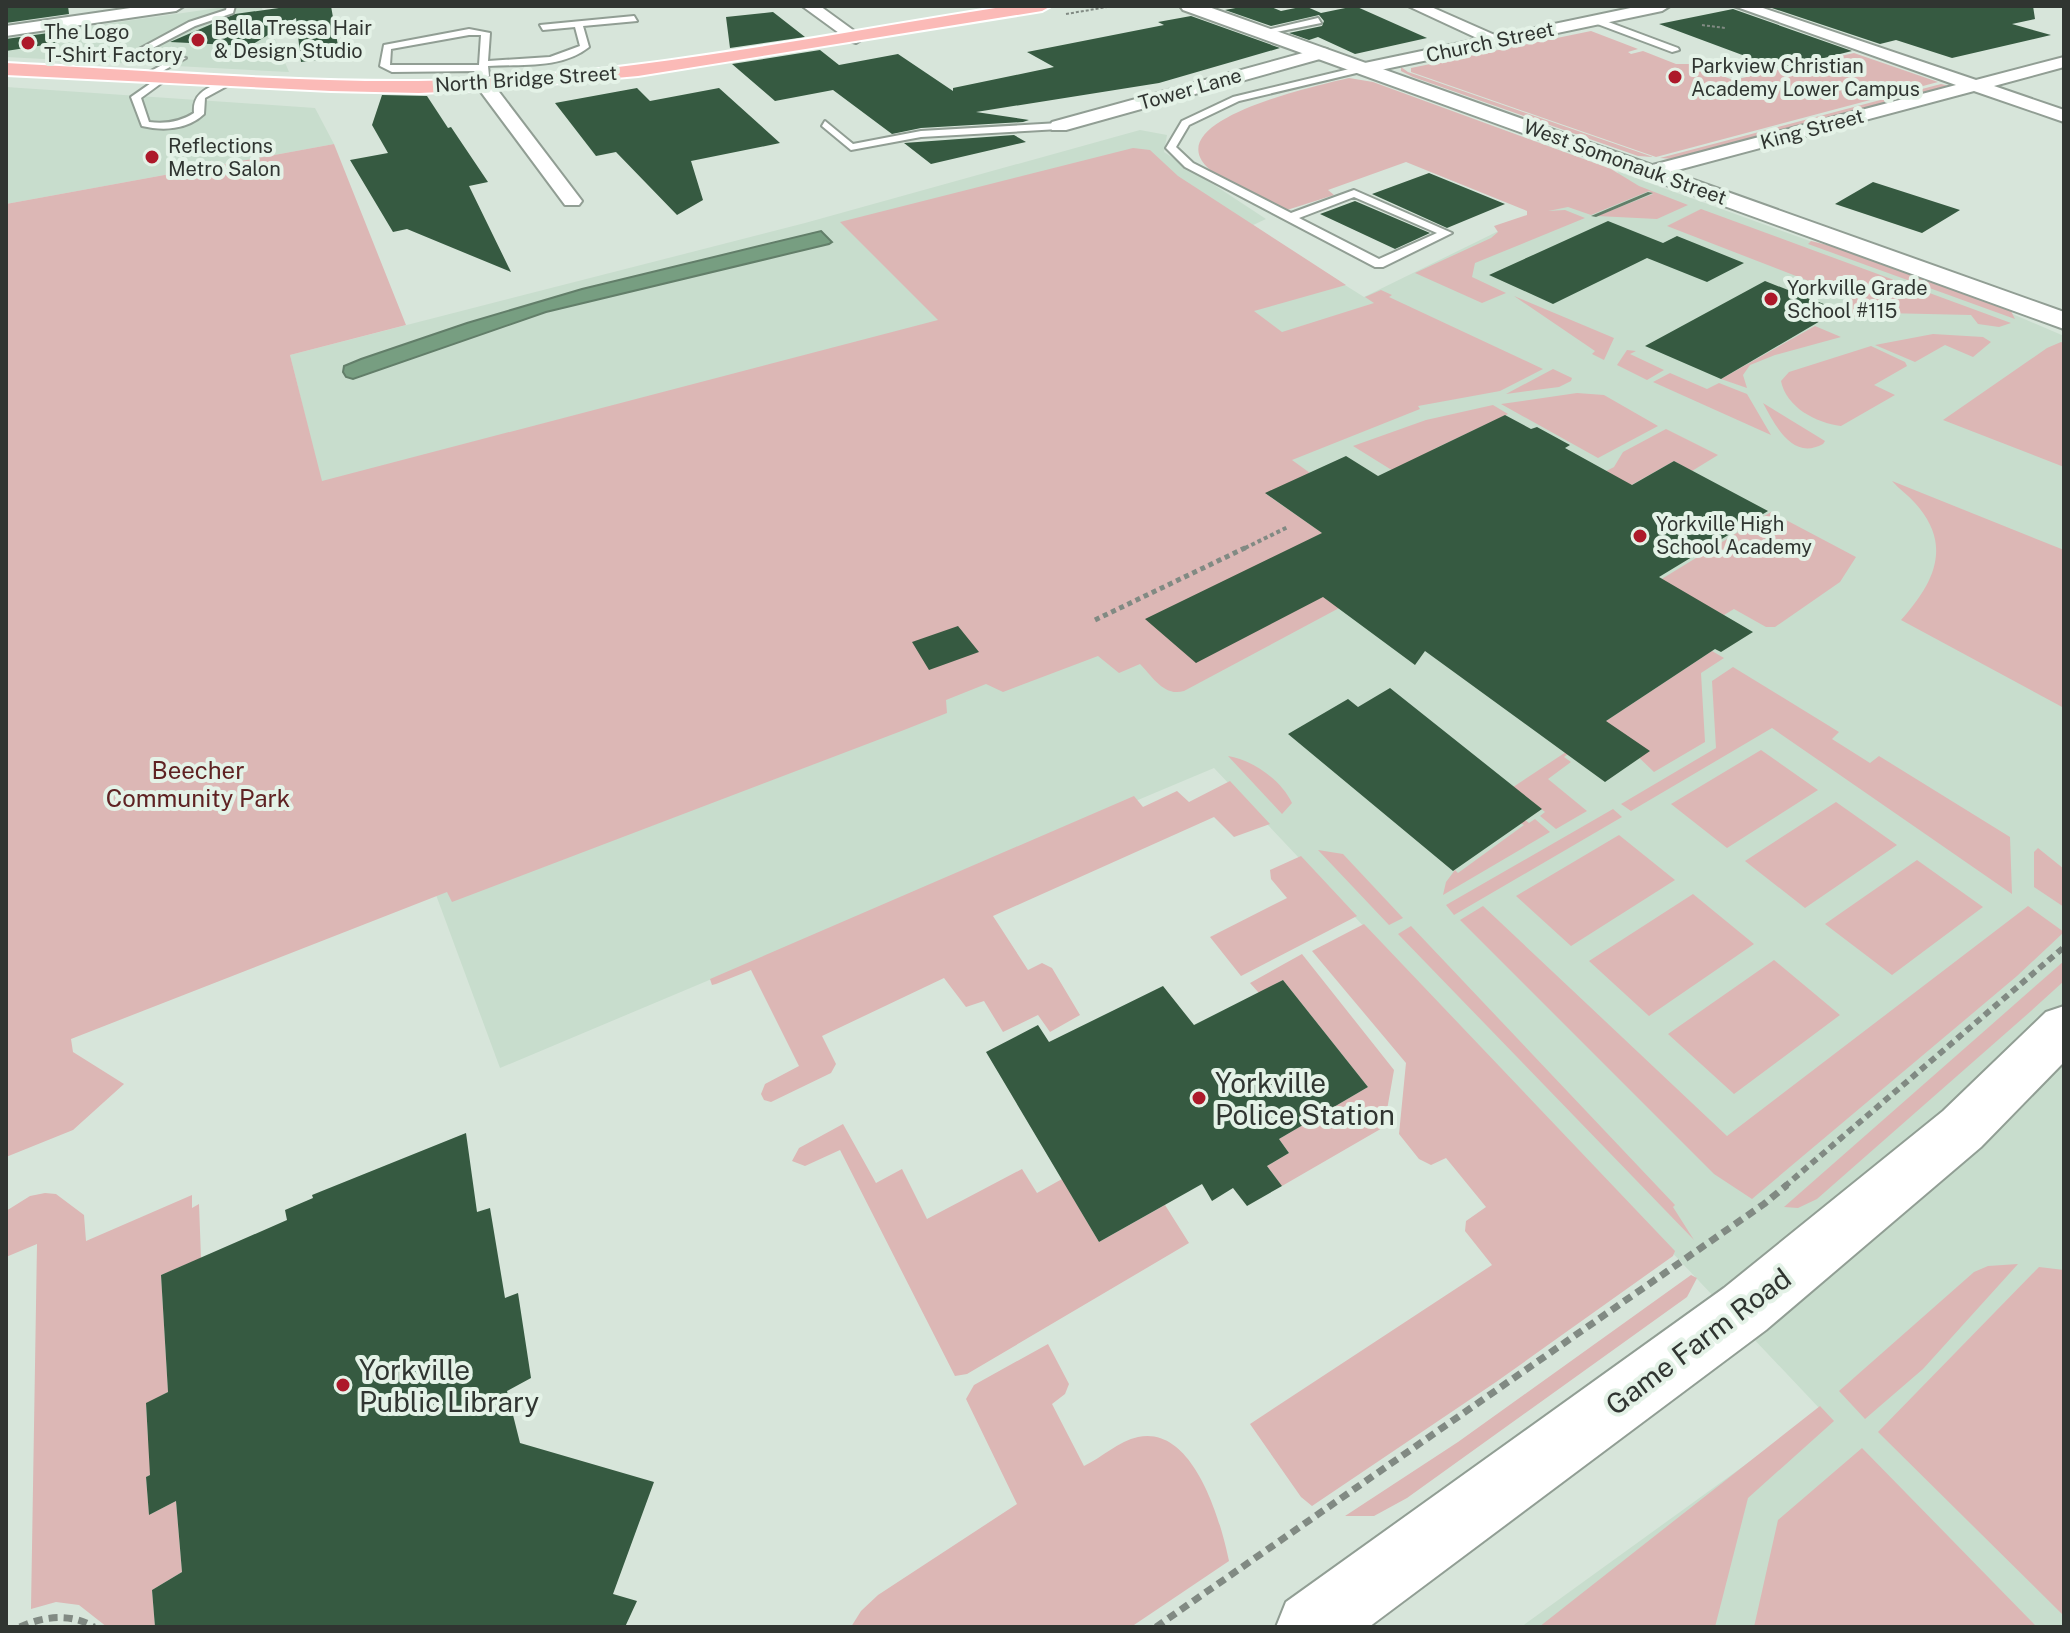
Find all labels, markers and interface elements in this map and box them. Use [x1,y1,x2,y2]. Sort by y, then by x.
place label: Bella Tressa Hair & Design Studio [214,16,372,63]
street label: Church Street [1424,17,1556,67]
place label: The Logo T-Shirt Factory [44,20,183,67]
marker: Bella Tressa Hair & Design Studio [189,31,207,49]
marker: The Logo T-Shirt Factory [19,34,37,52]
place label: Parkview Christian Academy Lower Campus [1691,54,1920,101]
street label: North Bridge Street [434,61,618,97]
street label: Tower Lane [1136,63,1244,115]
marker: Parkview Christian Academy Lower Campus [1666,68,1684,86]
street label: King Street [1758,104,1866,154]
street label: West Somonauk Street [1520,114,1730,210]
place label: Reflections Metro Salon [168,134,281,181]
marker: Reflections Metro Salon [143,148,161,166]
place label: Yorkville Grade School #115 [1787,276,1928,323]
marker: Yorkville Grade School #115 [1762,290,1780,308]
place label: Yorkville High School Academy [1656,512,1812,559]
marker: Yorkville High School Academy [1631,527,1649,545]
park label: Beecher Community Park [106,756,290,812]
place label: Yorkville Police Station [1215,1066,1395,1131]
marker: Yorkville Police Station [1190,1089,1208,1107]
street label: Game Farm Road [1599,1261,1797,1421]
place label: Yorkville Public Library [359,1353,539,1418]
marker: Yorkville Public Library [334,1376,352,1394]

